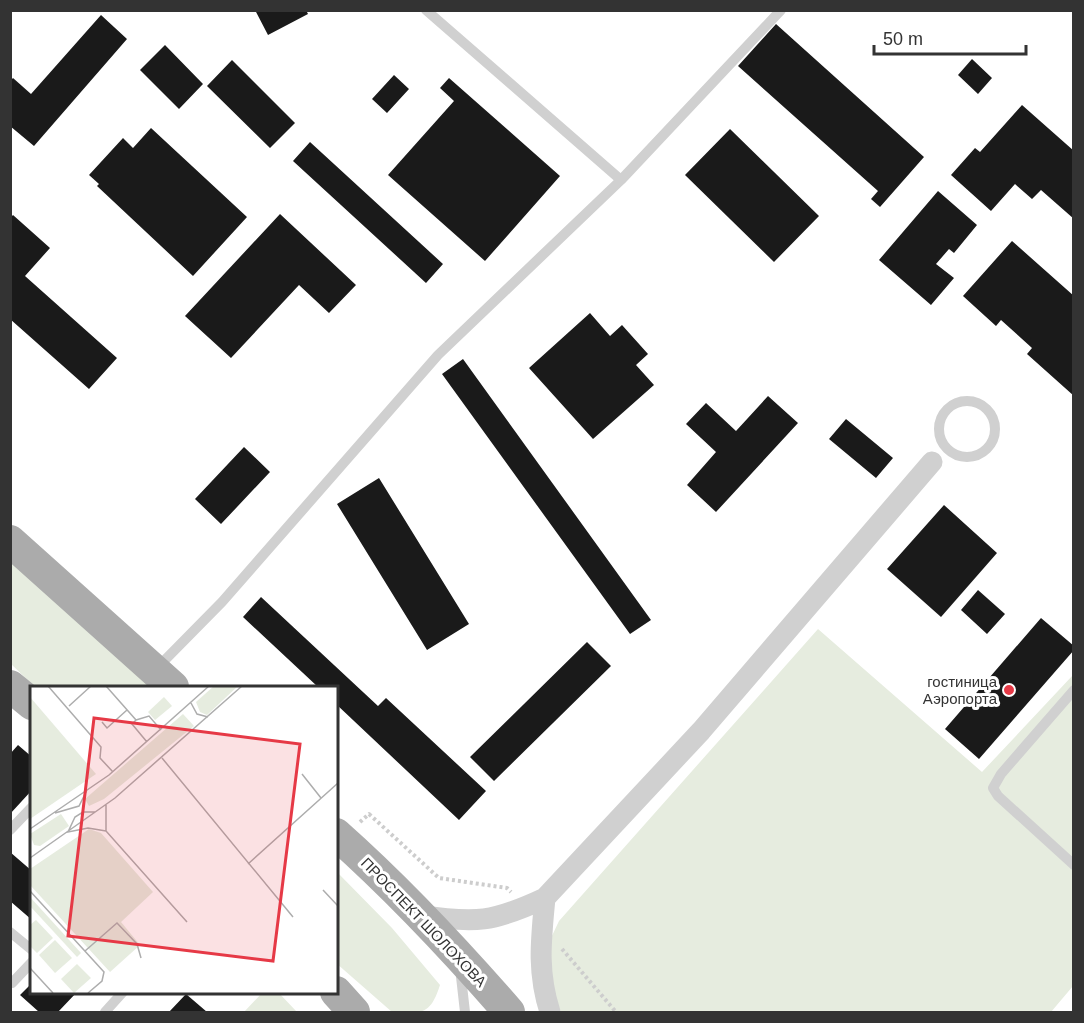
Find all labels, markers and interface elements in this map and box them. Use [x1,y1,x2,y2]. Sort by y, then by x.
scale bar [874,18,1026,56]
text: 50 m [883,29,923,49]
place label: гостиница Аэропорта [923,673,998,707]
marker: гостиница Аэропорта [1002,683,1016,697]
inset map [30,686,338,993]
street label: ПРОСПЕКТ ШОЛОХОВА [358,854,490,990]

